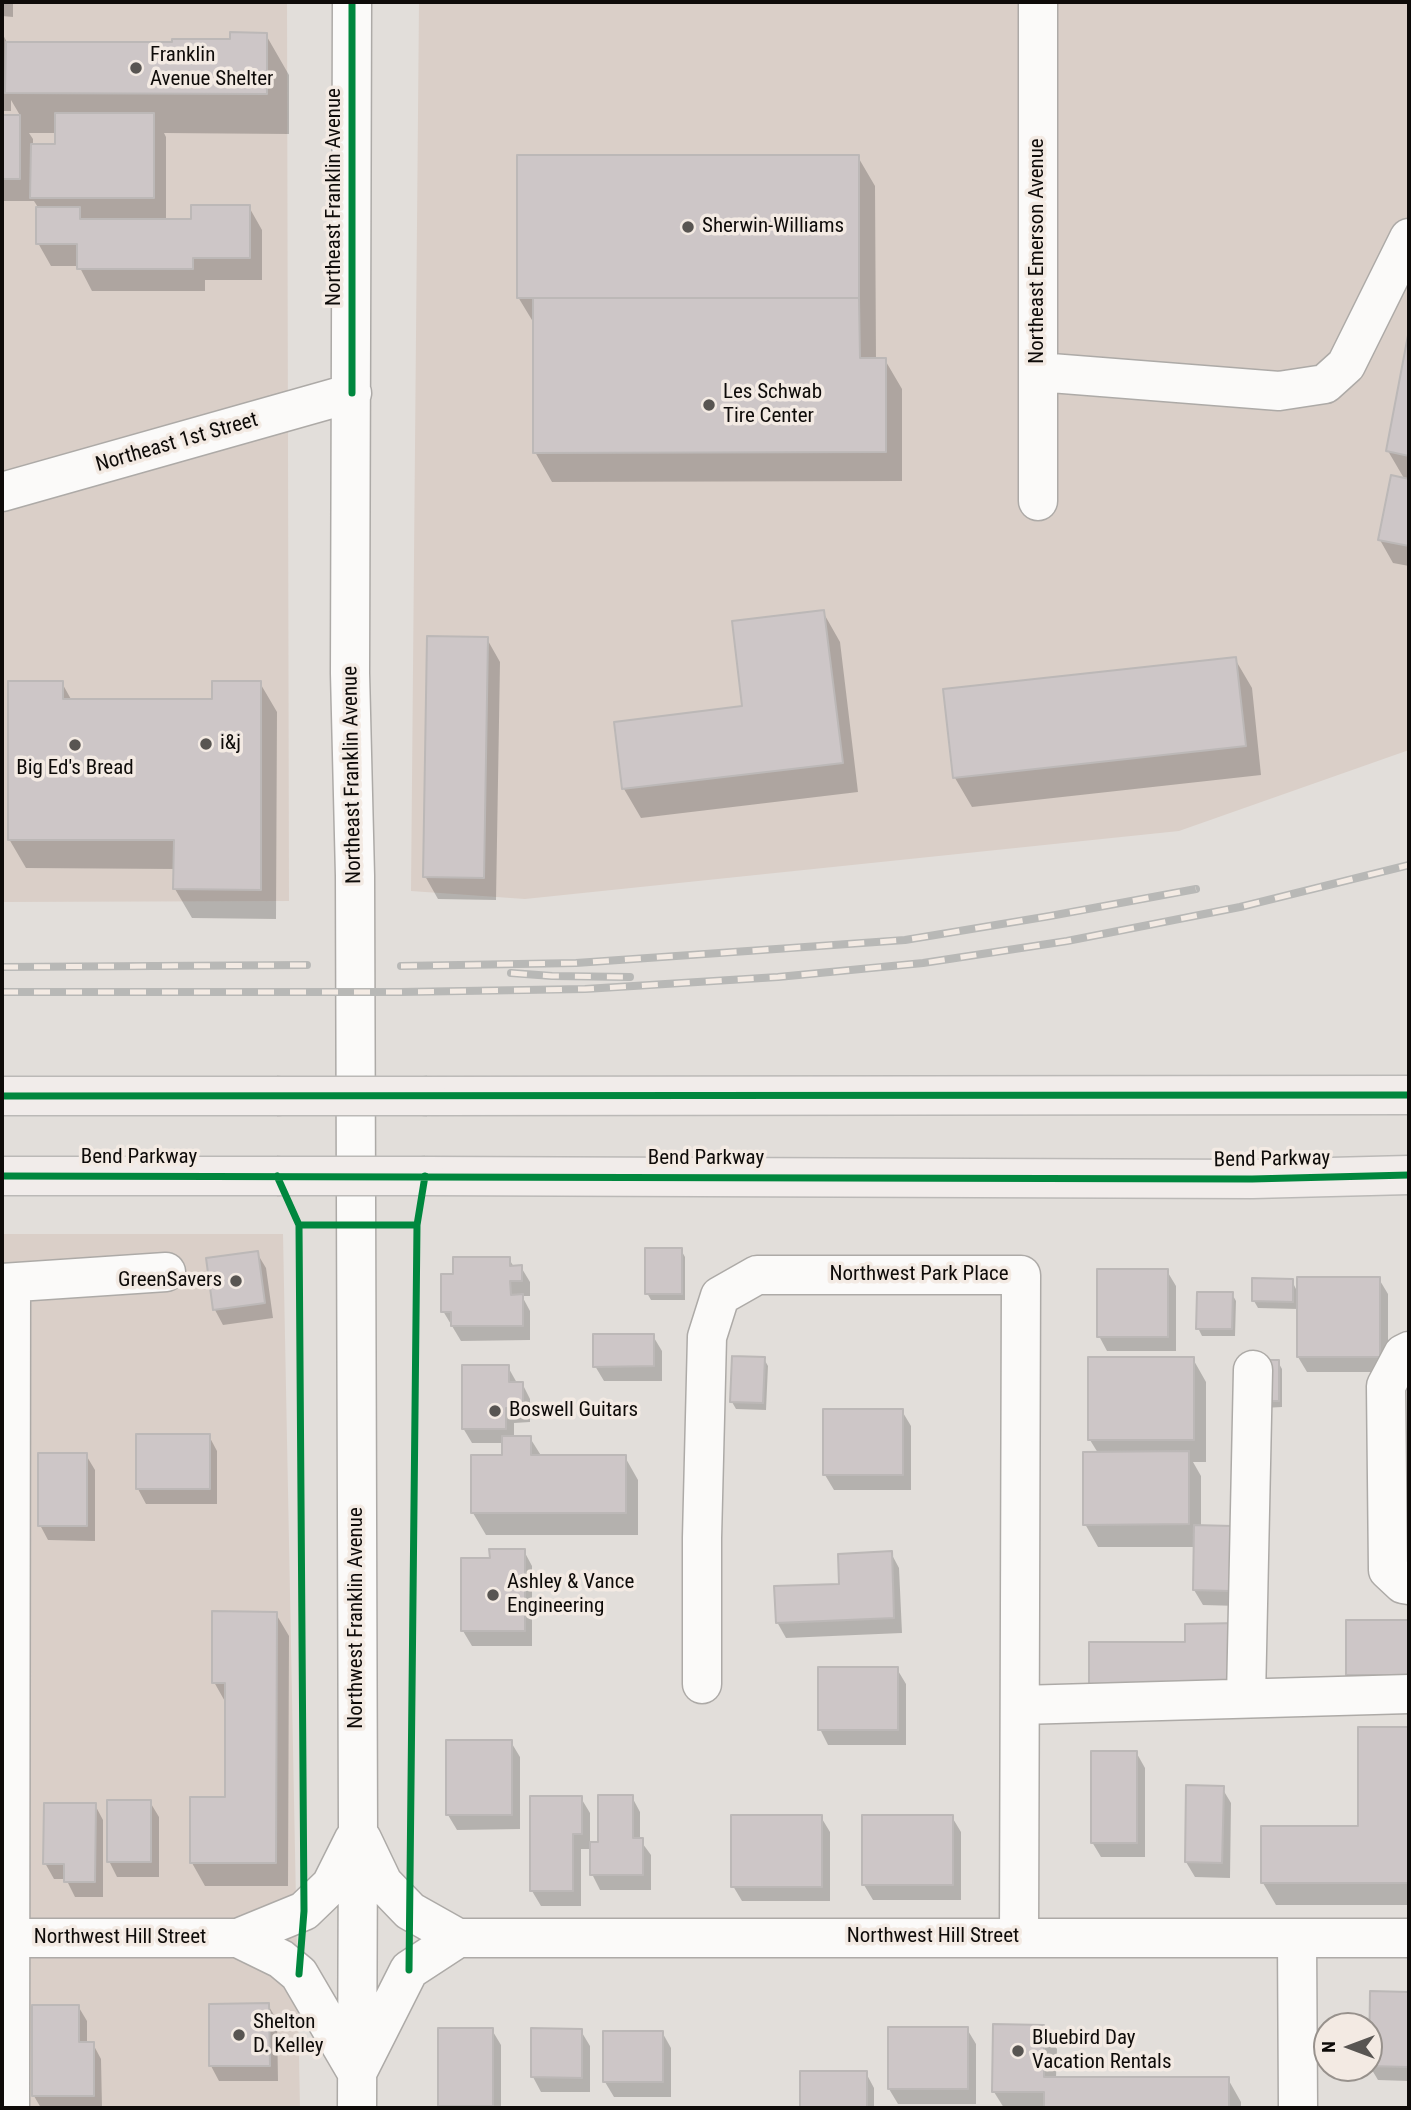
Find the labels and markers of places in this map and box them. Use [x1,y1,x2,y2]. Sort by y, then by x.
place label: Franklin Avenue Shelter [150,43,273,93]
marker: Franklin Avenue Shelter [128,60,144,76]
place label: Sherwin-Williams [702,214,844,240]
marker: Sherwin-Williams [680,219,696,235]
place label: Les Schwab Tire Center [723,380,822,430]
marker: Les Schwab Tire Center [701,397,717,413]
place label: i&j [220,731,241,757]
marker: i&j [198,736,214,752]
marker: Big Ed's Bread [67,737,83,753]
place label: Big Ed's Bread [16,756,134,782]
place label: GreenSavers [118,1268,222,1294]
marker: GreenSavers [228,1273,244,1289]
place label: Boswell Guitars [509,1398,638,1424]
marker: Boswell Guitars [487,1403,503,1419]
place label: Ashley & Vance Engineering [507,1570,634,1620]
marker: Ashley & Vance Engineering [485,1587,501,1603]
place label: Shelton D. Kelley [253,2010,323,2060]
place label: Bluebird Day Vacation Rentals [1032,2026,1172,2076]
marker: Shelton D. Kelley [231,2027,247,2043]
marker: Bluebird Day Vacation Rentals [1010,2043,1026,2059]

